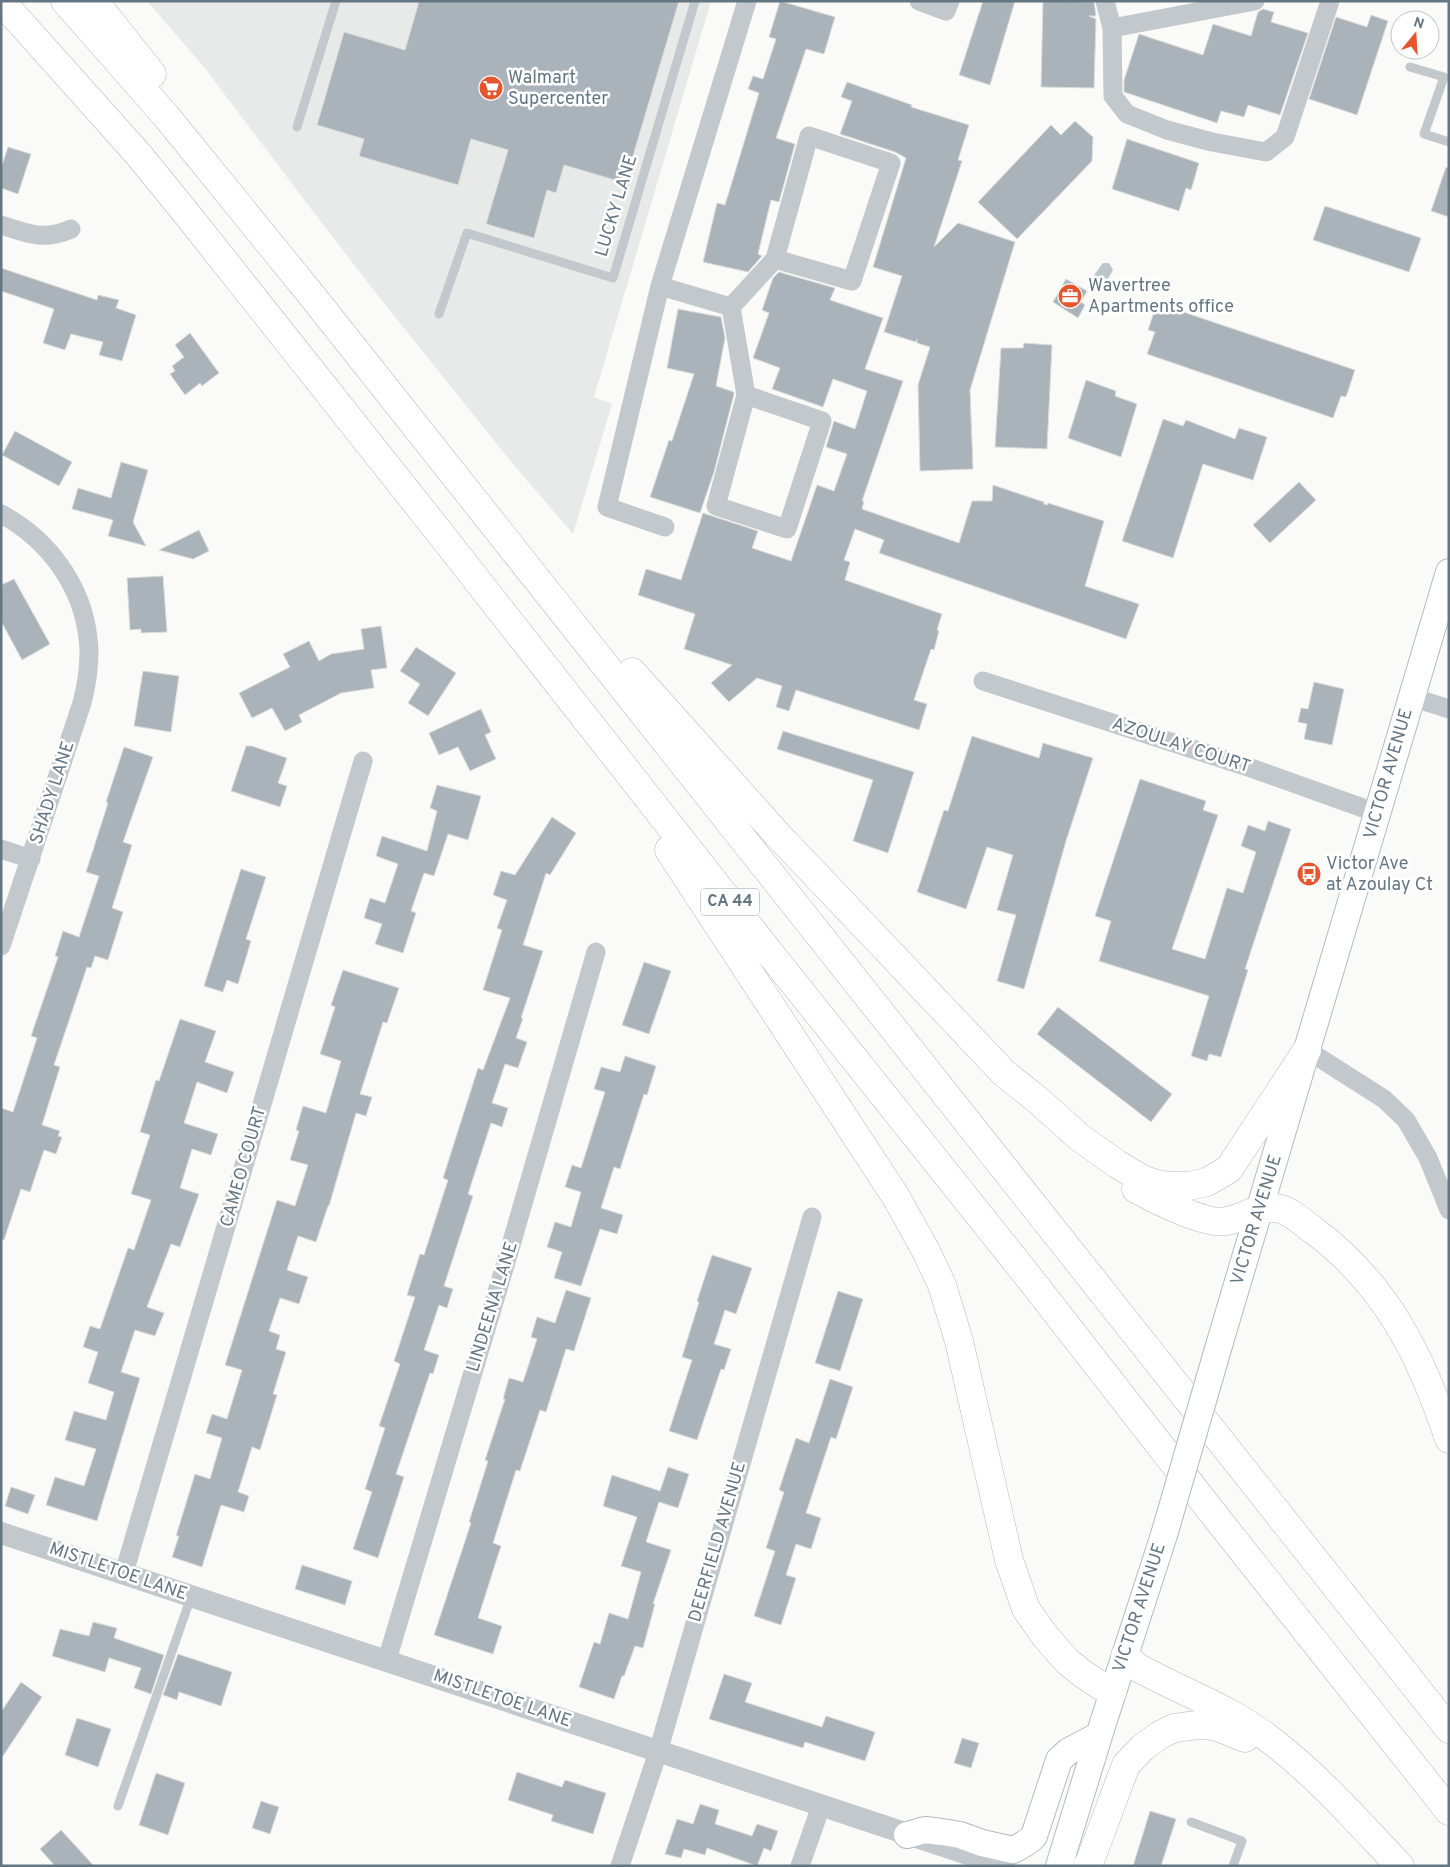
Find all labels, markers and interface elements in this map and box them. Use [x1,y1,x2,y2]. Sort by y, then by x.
north arrow [1390,10,1440,60]
text: N [1411,14,1426,34]
place label: Walmart Supercenter [508,67,608,111]
supermarket icon: Walmart Supercenter [478,75,504,101]
street label: LUCKY LANE [591,152,643,260]
place label: Wavertree Apartments office [1088,275,1234,319]
office icon: Wavertree Apartments office [1057,283,1083,309]
street label: VICTOR AVENUE [1359,706,1419,842]
street label: AZOULAY COURT [1109,713,1253,779]
street label: SHADY LANE [26,739,80,847]
place label: Victor Ave at Azoulay Ct [1326,853,1433,897]
bus stop icon: Victor Ave at Azoulay Ct [1296,861,1322,887]
road number: CA 44 [701,889,759,916]
street label: CAMEO COURT [216,1104,272,1230]
street label: VICTOR AVENUE [1226,1152,1288,1288]
street label: LINDEENA LANE [462,1239,524,1375]
street label: DEERFIELD AVENUE [684,1459,752,1625]
street label: MISTLETOE LANE [46,1538,190,1606]
street label: VICTOR AVENUE [1108,1540,1172,1676]
street label: MISTLETOE LANE [430,1665,574,1733]

